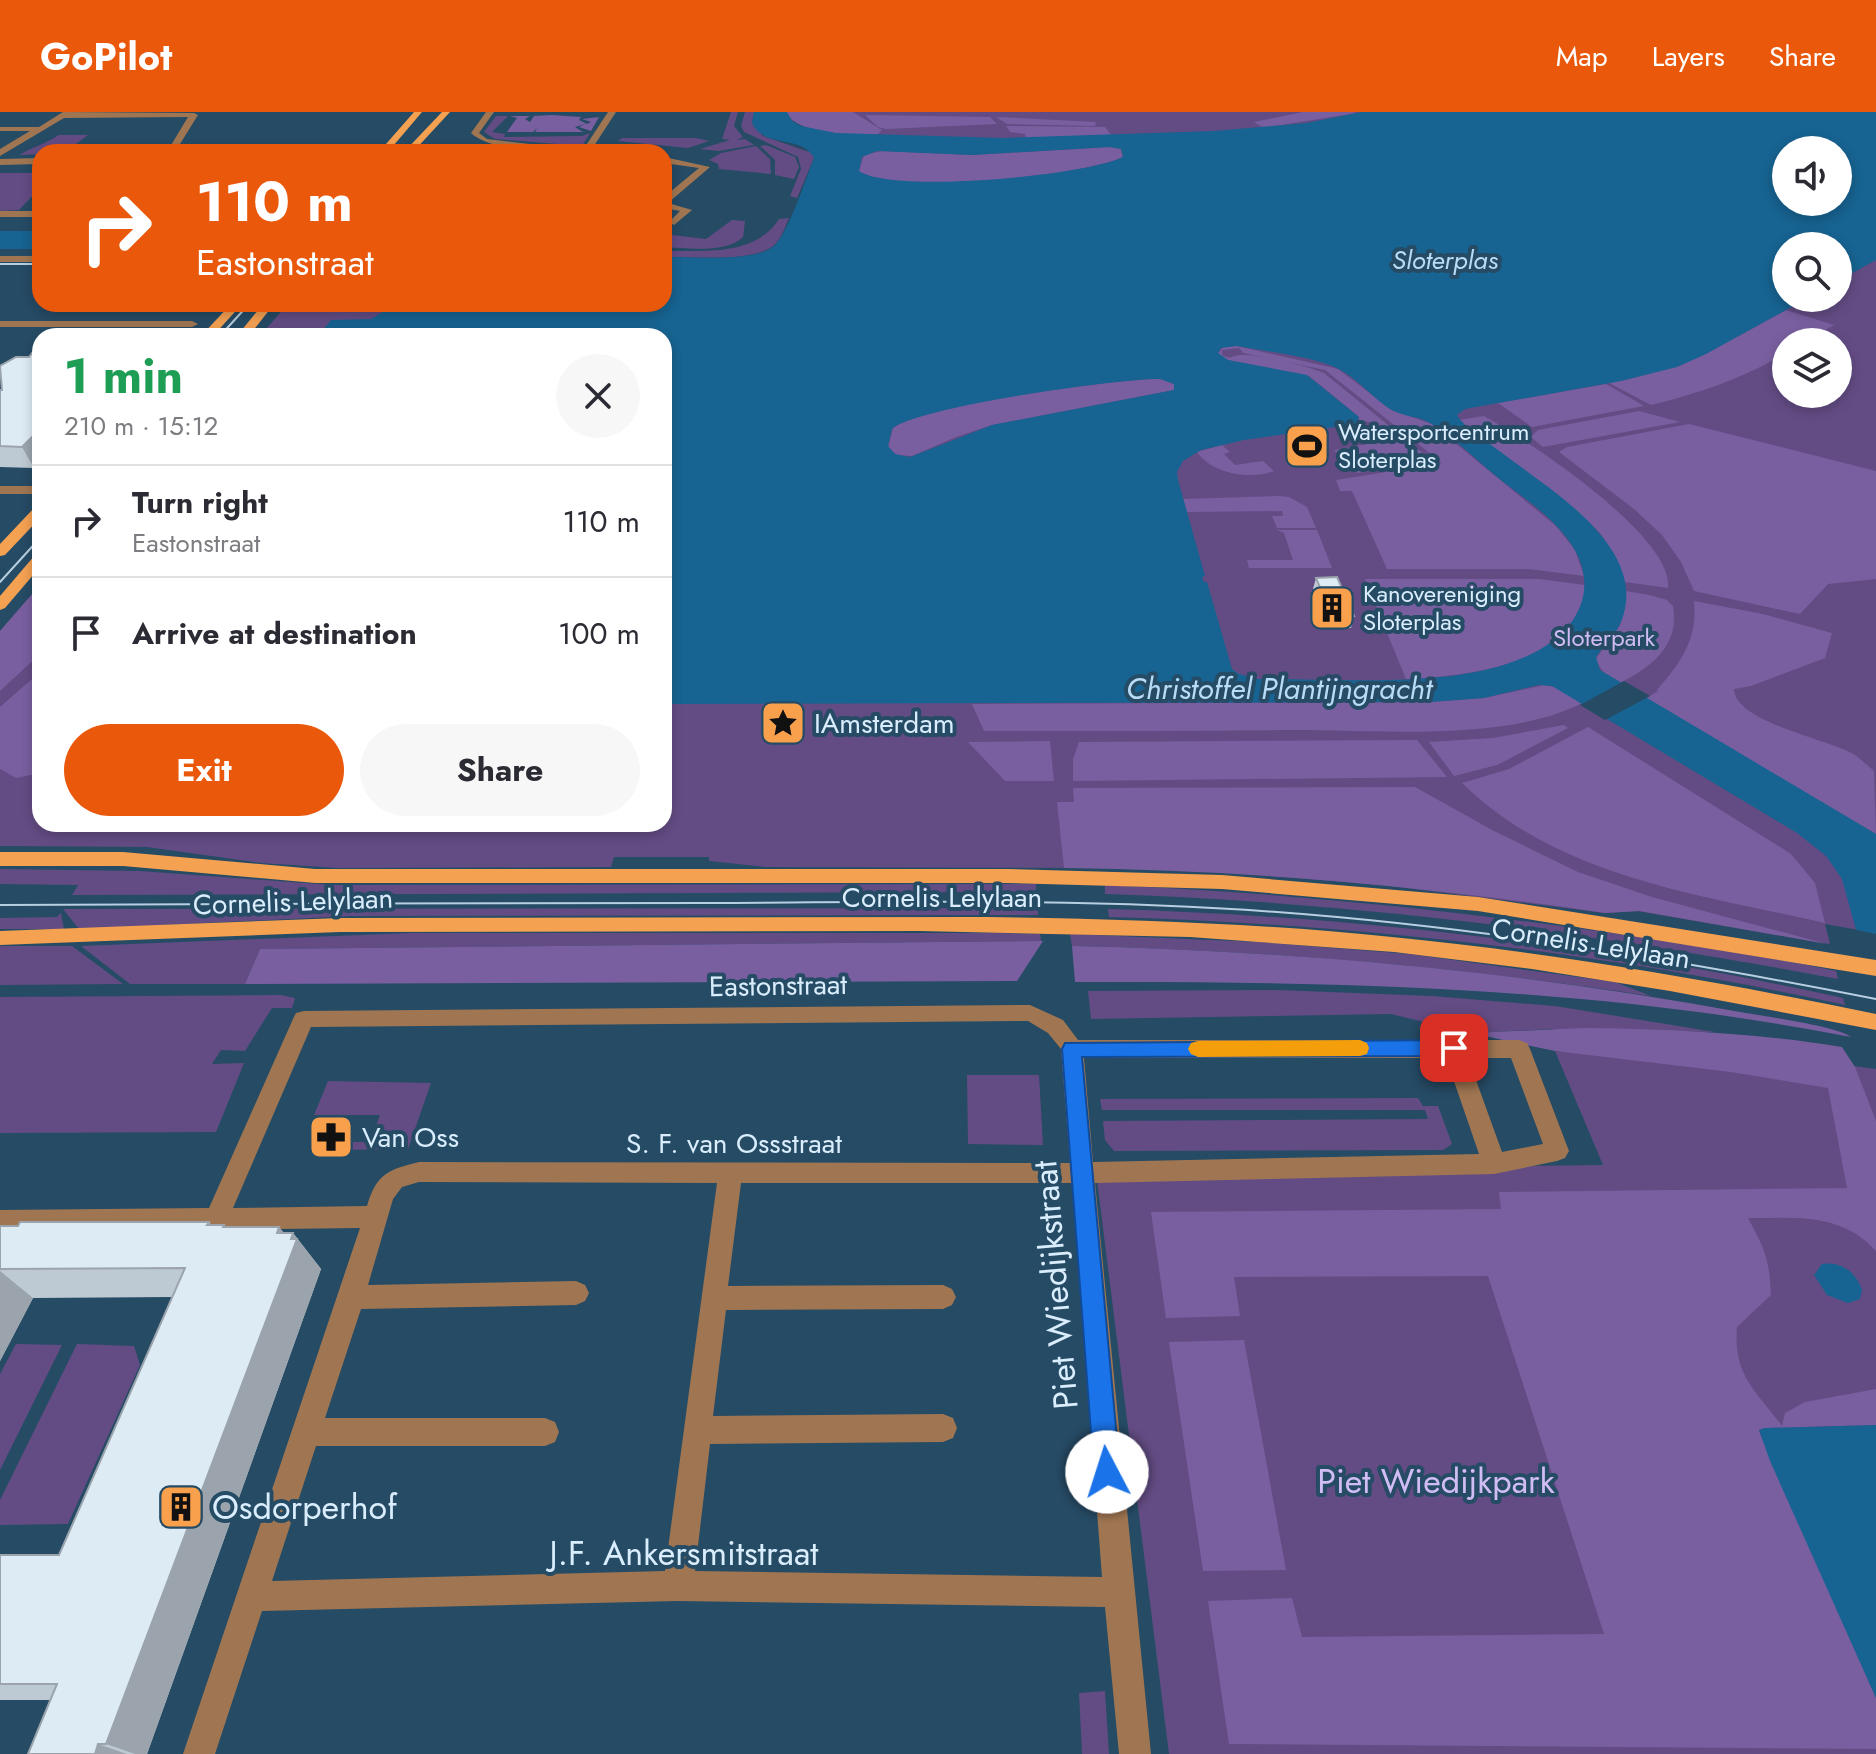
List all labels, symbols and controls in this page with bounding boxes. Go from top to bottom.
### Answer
text: GoPilot [40,29,172,84]
text: Map [1556,36,1608,77]
text: Layers [1652,36,1725,77]
text: Share [1769,36,1836,77]
map controls [1772,136,1852,408]
button: sound [1772,136,1852,216]
text: 110 m [196,161,353,242]
icon: right [64,176,168,280]
button: search [1772,232,1852,312]
text: Eastonstraat [196,236,374,288]
water label: Sloterplas [1392,241,1499,279]
button: layers [1772,328,1852,408]
text: 1 min [64,342,183,411]
button: close [556,354,640,438]
text: 210 m · 15:12 [64,407,218,445]
place label: Watersportcentrum Sloterplas [1338,414,1529,477]
sports icon: Watersportcentrum Sloterplas [1283,422,1331,470]
text: Turn right [132,481,268,524]
icon: right [64,499,108,543]
text: 110 m [563,500,640,543]
text: Eastonstraat [132,524,260,562]
place label: Kanovereniging Sloterplas [1363,576,1521,639]
building icon: Kanovereniging Sloterplas [1308,584,1356,632]
icon: arrive [64,611,108,655]
text: Arrive at destination [132,612,417,655]
text: 100 m [558,612,640,655]
park label: Sloterpark [1553,620,1656,655]
water label: Christoffel Plantijngracht [1126,667,1434,710]
place icon: IAmsterdam [759,699,807,747]
place label: IAmsterdam [814,703,954,744]
button: Exit [64,724,344,816]
button: Share [360,724,640,816]
street label: Cornelis Lelylaan [842,877,1042,918]
street label: Cornelis Lelylaan [192,878,394,925]
street label: Cornelis Lelylaan [1489,908,1693,979]
street label: Eastonstraat [709,964,848,1007]
pin [1420,1014,1488,1082]
icon: arrive [1432,1026,1476,1070]
pharmacy icon: Van Oss [307,1113,355,1161]
place label: Van Oss [362,1117,459,1158]
street label: S. F. van Ossstraat [626,1123,842,1164]
street label: Piet Wiedijkstraat [1020,1159,1091,1411]
position arrow [1065,1430,1149,1514]
park label: Piet Wiedijkpark [1317,1457,1555,1506]
building icon: Osdorperhof [157,1483,205,1531]
place label: Osdorperhof [212,1483,398,1532]
street label: J.F. Ankersmitstraat [546,1529,818,1578]

